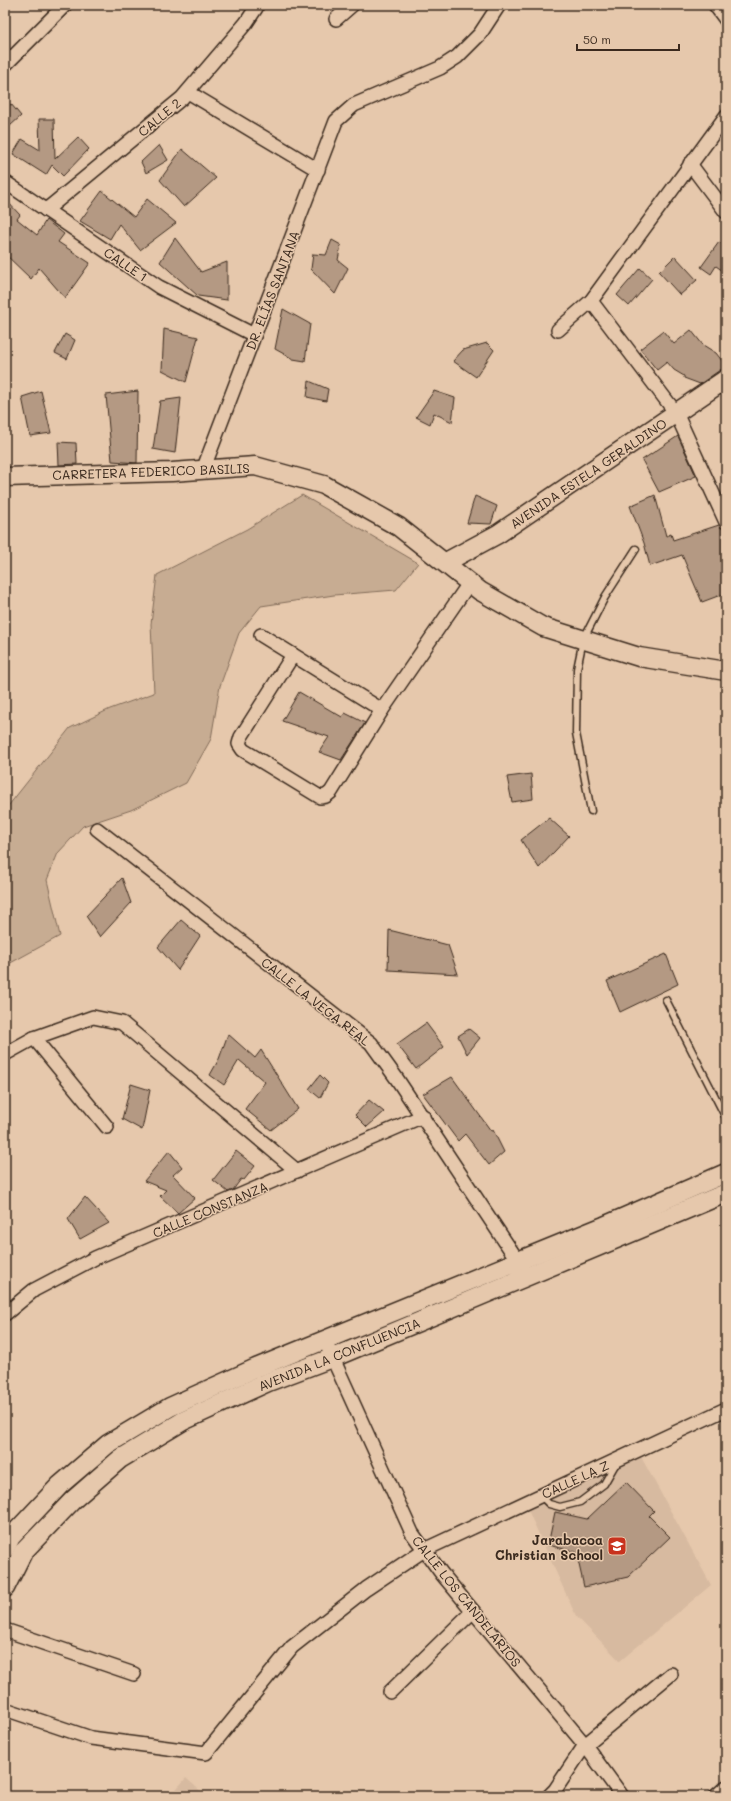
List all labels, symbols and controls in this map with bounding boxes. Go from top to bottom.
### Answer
scale bar [577,26,679,52]
text: 50 m [583,31,611,47]
street label: CALLE 2 [134,94,184,140]
street label: DR. ELÍAS SANTANA [241,228,303,352]
street label: CALLE 1 [101,243,151,285]
street label: AVENIDA ESTELA GERALDINO [506,414,670,532]
street label: CARRETERA FEDERICO BASILIS [52,459,250,483]
street label: CALLE LA VEGA REAL [258,953,374,1049]
street label: CALLE CONSTANZA [150,1177,270,1241]
street label: AVENIDA LA CONFLUENCIA [256,1314,422,1394]
street label: CALLE LA Z [539,1456,612,1502]
place label: Jarabacoa Christian School [495,1531,603,1563]
street label: CALLE LOS CANDELARIOS [409,1532,525,1670]
school or university icon: Jarabacoa Christian School [606,1535,628,1557]

